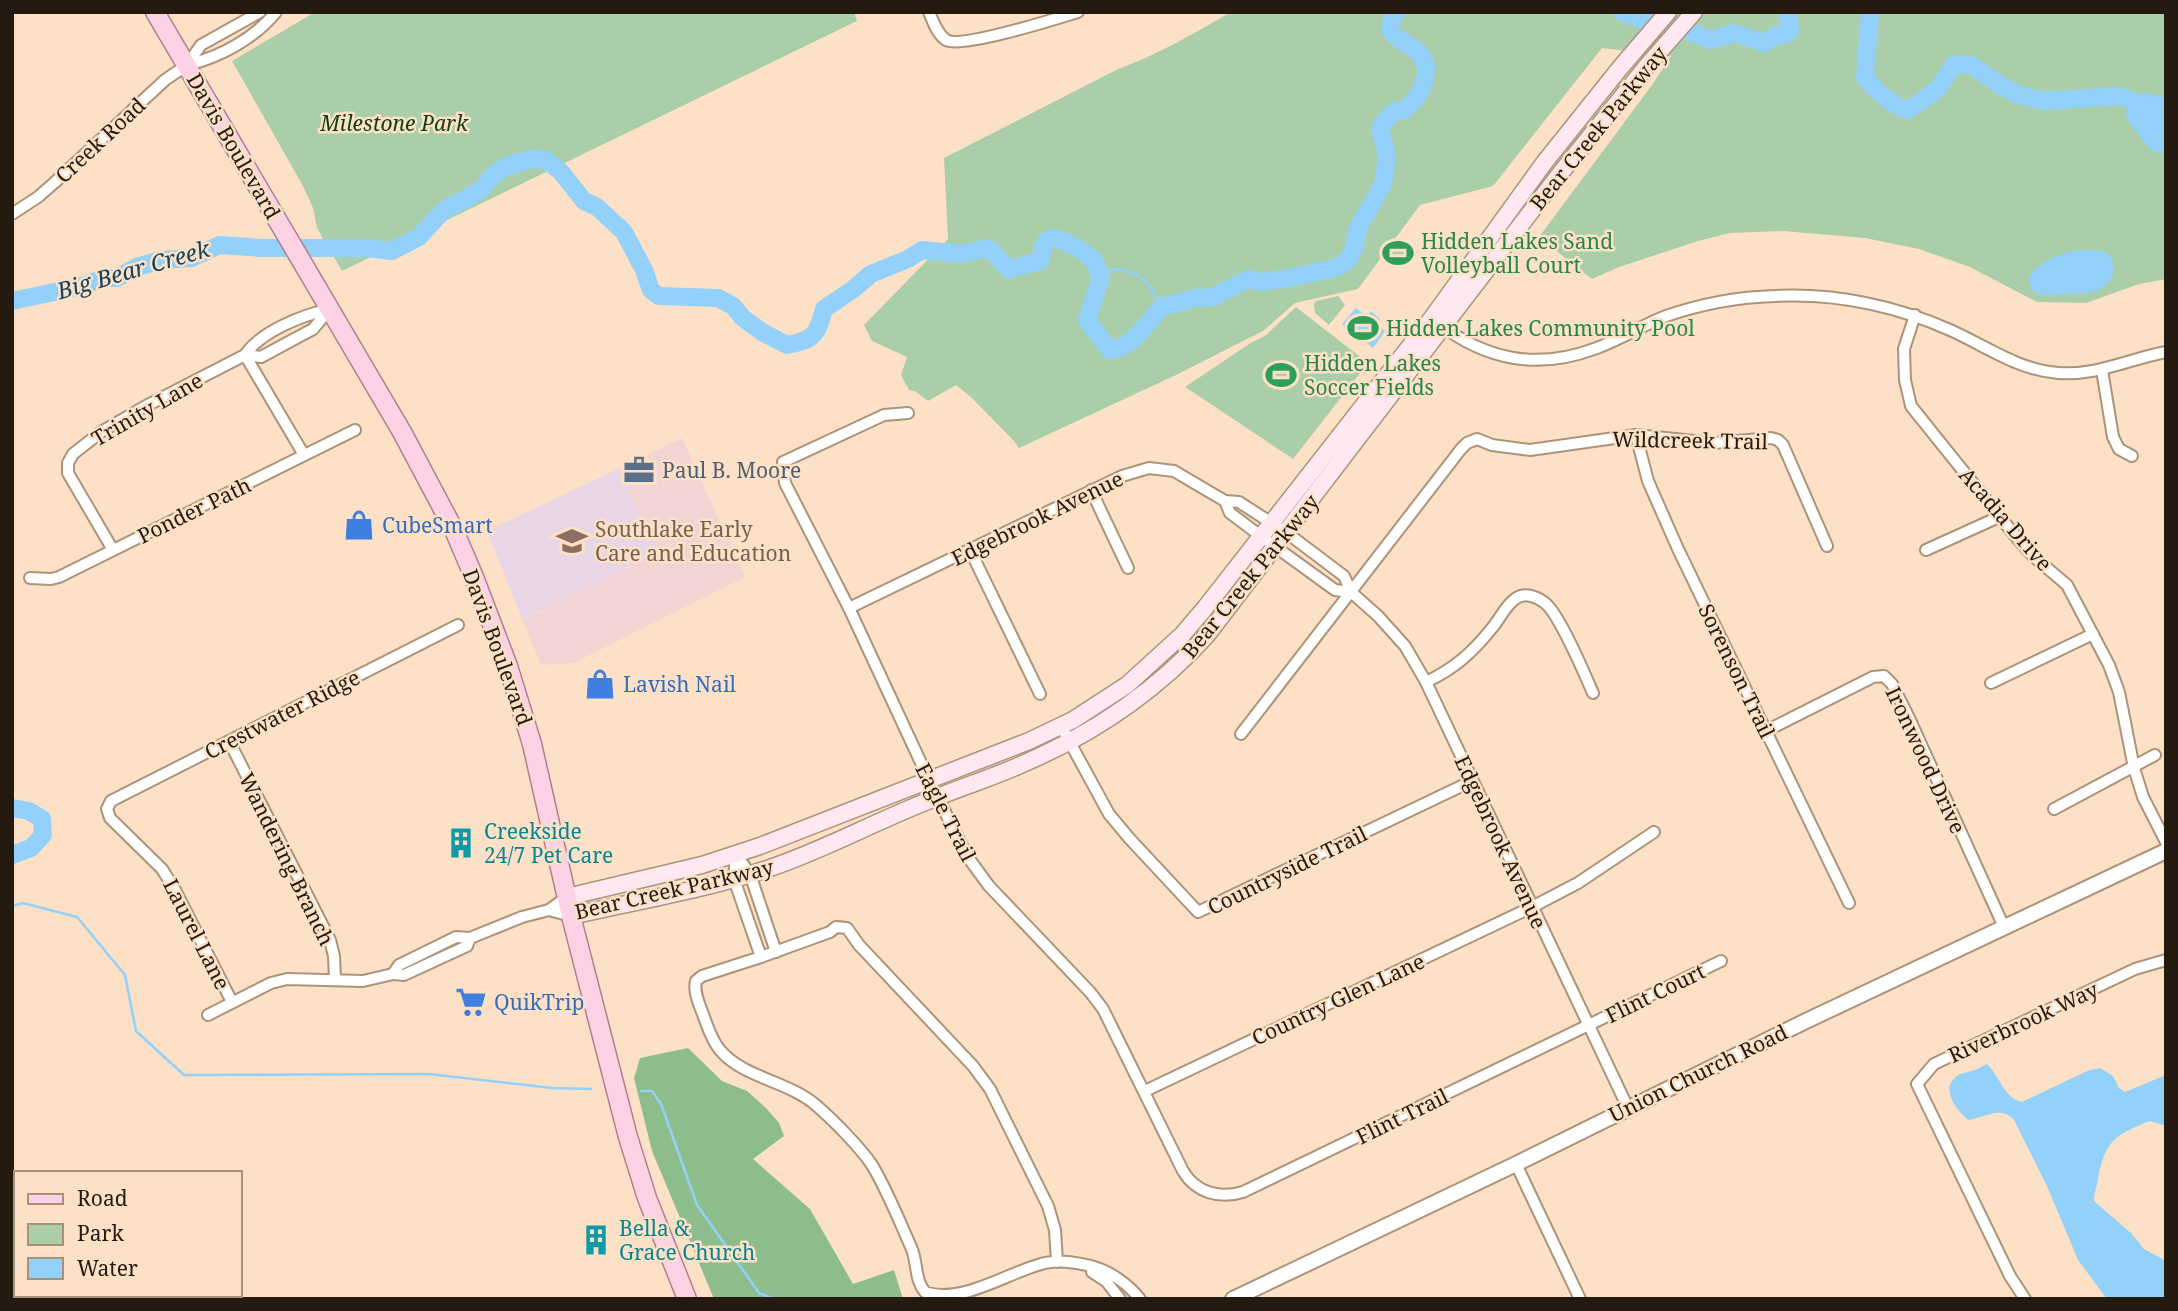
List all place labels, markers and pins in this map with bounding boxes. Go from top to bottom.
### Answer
place label: Hidden Lakes Sand Volleyball Court [1421,227,1613,279]
sports icon: Hidden Lakes Sand Volleyball Court [1381,236,1415,270]
sports icon: Hidden Lakes Community Pool [1346,311,1380,345]
place label: Hidden Lakes Community Pool [1386,314,1695,342]
place label: Hidden Lakes Soccer Fields [1304,349,1441,401]
sports icon: Hidden Lakes Soccer Fields [1264,358,1298,392]
office icon: Paul B. Moore [622,453,656,487]
place label: Paul B. Moore [662,456,801,484]
shop icon: CubeSmart [342,508,376,542]
place label: CubeSmart [382,511,493,539]
place label: Southlake Early Care and Education [595,515,791,567]
school or university icon: Southlake Early Care and Education [555,524,589,558]
shop icon: Lavish Nail [583,667,617,701]
place label: Lavish Nail [623,670,737,698]
place label: Creekside 24/7 Pet Care [484,817,613,869]
building icon: Creekside 24/7 Pet Care [444,826,478,860]
supermarket icon: QuikTrip [454,985,488,1019]
place label: QuikTrip [494,988,584,1016]
place label: Bella & Grace Church [619,1214,755,1266]
building icon: Bella & Grace Church [579,1223,613,1257]

